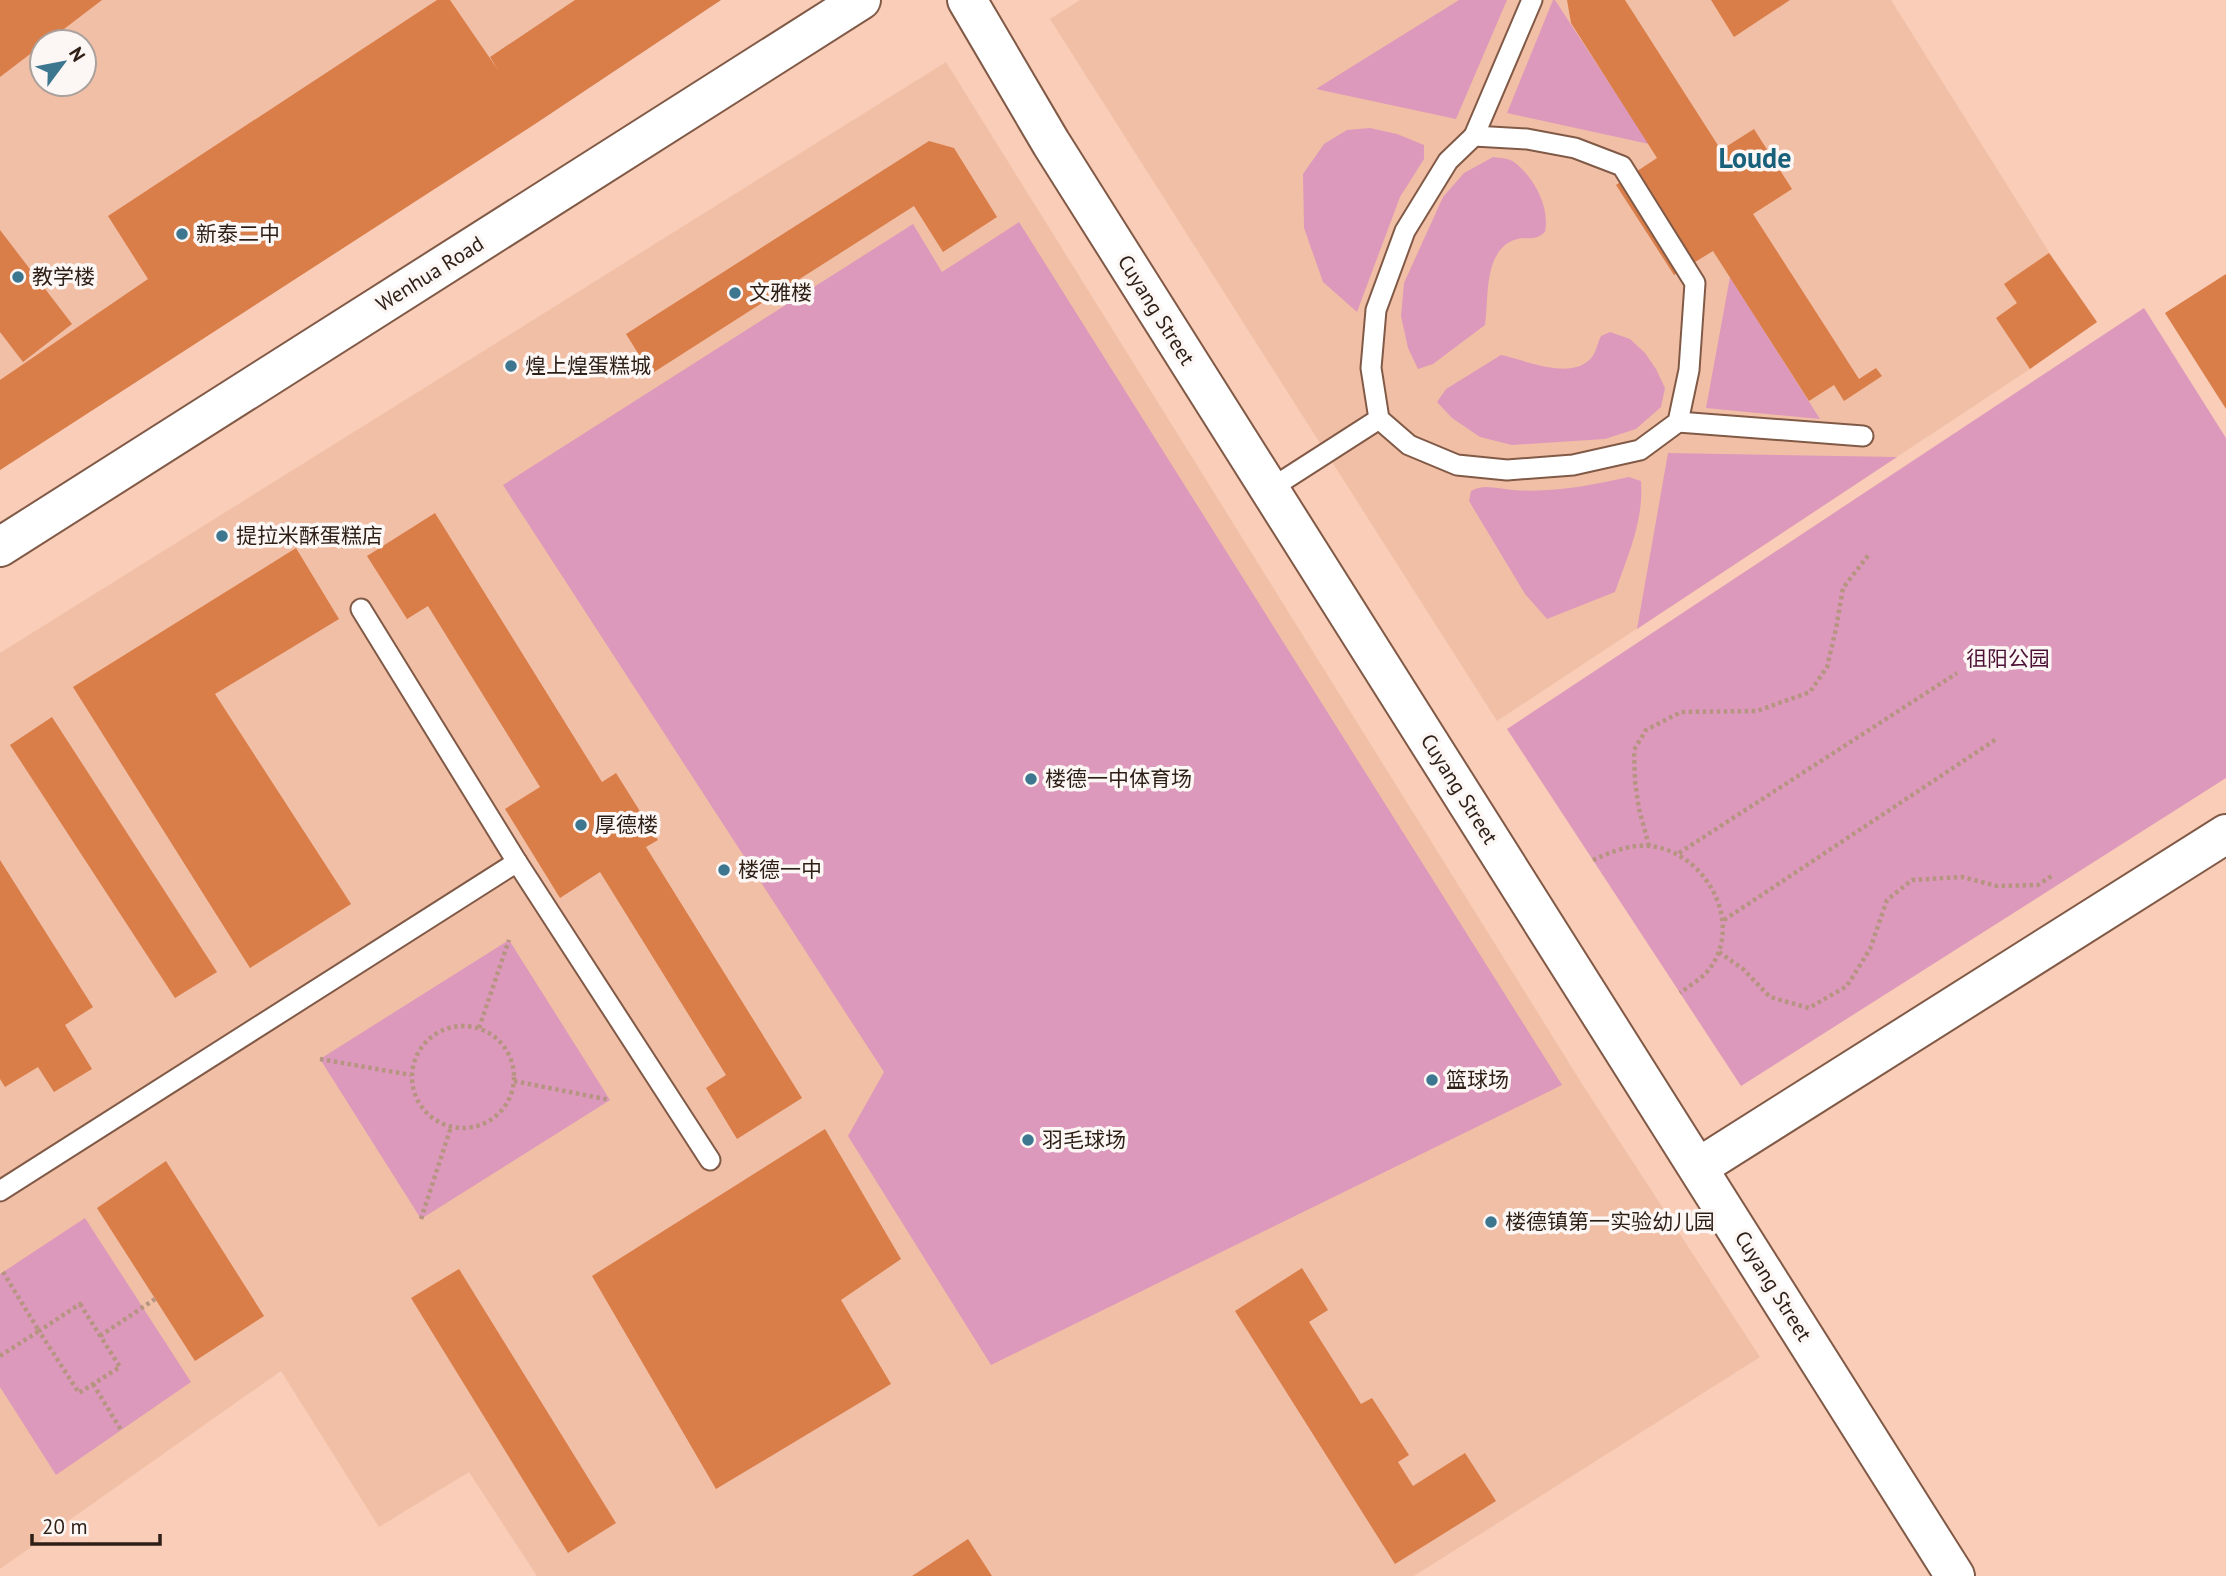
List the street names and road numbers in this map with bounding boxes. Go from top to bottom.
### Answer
street label: Wenhua Road [371,230,489,317]
street label: Cuyang Street [1112,250,1201,370]
street label: Cuyang Street [1415,729,1504,849]
street label: Cuyang Street [1729,1226,1818,1346]

